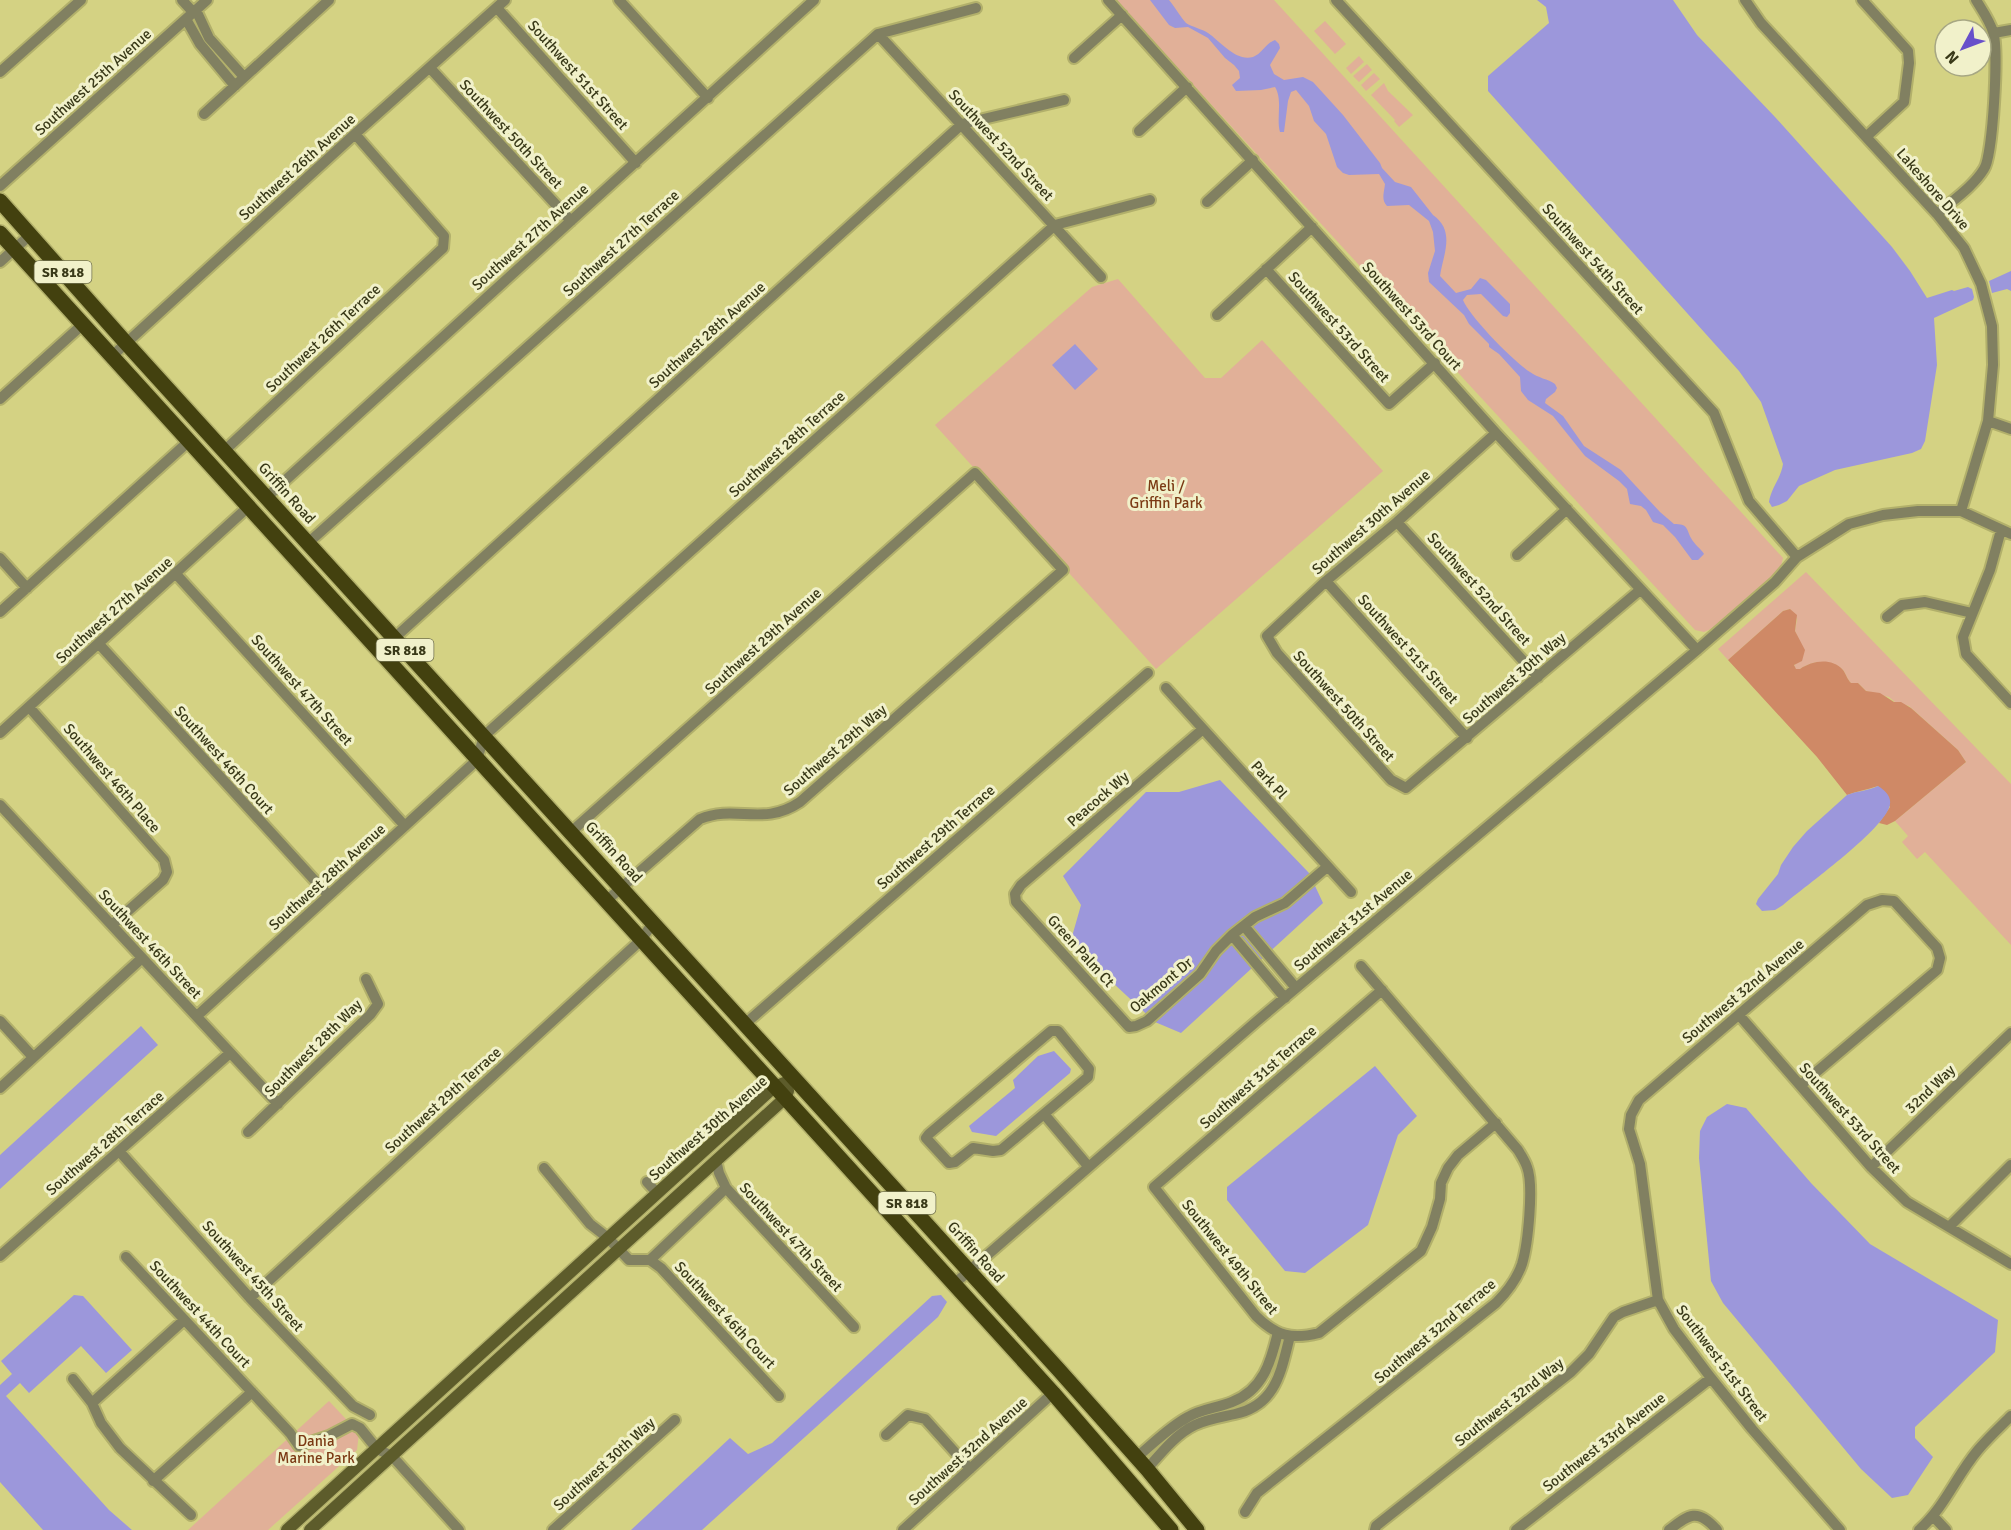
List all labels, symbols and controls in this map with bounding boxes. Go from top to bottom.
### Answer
street label: Southwest 51st Street [524,17,632,133]
north arrow [1933,18,1993,78]
street label: Southwest 25th Avenue [31,25,155,139]
text: N [1941,46,1964,68]
street label: Southwest 50th Street [456,76,566,192]
street label: Southwest 52nd Street [945,86,1057,204]
street label: Southwest 26th Avenue [235,110,359,224]
street label: Lakeshore Drive [1893,145,1973,233]
street label: Southwest 27th Avenue [468,180,592,294]
street label: Southwest 27th Terrace [559,186,683,300]
street label: Southwest 54th Street [1539,200,1647,318]
street label: Southwest 53rd Court [1359,258,1465,374]
road number: SR 818 [34,261,92,283]
street label: Southwest 53rd Street [1285,268,1393,386]
street label: Southwest 28th Avenue [645,278,769,392]
street label: Southwest 26th Terrace [262,280,384,396]
street label: Southwest 28th Terrace [725,387,849,501]
street label: Griffin Road [255,459,319,527]
street label: Southwest 30th Avenue [1308,466,1434,578]
park label: Meli / Griffin Park [1129,477,1203,512]
street label: Southwest 52nd Street [1424,529,1534,649]
street label: Southwest 27th Avenue [52,553,176,667]
street label: Southwest 29th Avenue [701,584,825,698]
street label: Southwest 51st Street [1354,591,1462,707]
street label: Southwest 30th Way [1459,628,1569,728]
street label: Southwest 47th Street [248,631,356,749]
road number: SR 818 [376,639,434,661]
street label: Southwest 50th Street [1290,647,1398,765]
street label: Southwest 29th Way [780,700,890,800]
street label: Southwest 46th Court [171,702,277,818]
street label: Southwest 46th Place [60,720,164,836]
street label: Park Pl [1247,757,1291,803]
street label: Peacock Wy [1064,767,1132,831]
street label: Southwest 29th Terrace [873,781,999,893]
street label: Griffin Road [582,818,646,886]
street label: Southwest 28th Avenue [265,820,389,934]
street label: Southwest 31st Avenue [1290,865,1416,975]
street label: Southwest 46th Street [95,886,205,1002]
street label: Green Palm Ct [1044,911,1118,991]
street label: Southwest 32nd Avenue [1678,935,1808,1047]
street label: Oakmont Dr [1126,953,1196,1016]
street label: Southwest 28th Way [261,996,365,1100]
street label: Southwest 31st Terrace [1196,1021,1320,1133]
street label: Southwest 29th Terrace [381,1043,505,1157]
street label: Southwest 53rd Street [1796,1059,1904,1177]
street label: 32nd Way [1901,1061,1959,1117]
street label: Southwest 30th Avenue [645,1072,771,1184]
street label: Southwest 28th Terrace [42,1087,168,1199]
street label: Southwest 47th Street [736,1179,846,1295]
road number: SR 818 [878,1192,936,1214]
street label: Southwest 49th Street [1178,1196,1282,1318]
street label: Southwest 45th Street [199,1217,307,1335]
street label: Griffin Road [944,1218,1008,1286]
street label: Southwest 44th Court [146,1257,254,1371]
street label: Southwest 46th Court [671,1258,779,1372]
street label: Southwest 32nd Terrace [1371,1275,1499,1387]
street label: Southwest 51st Street [1672,1301,1772,1425]
street label: Southwest 32nd Way [1451,1354,1567,1450]
street label: Southwest 33rd Avenue [1539,1389,1669,1495]
street label: Southwest 32nd Avenue [905,1393,1031,1509]
street label: Southwest 30th Way [550,1414,658,1514]
park label: Dania Marine Park [277,1432,355,1467]

